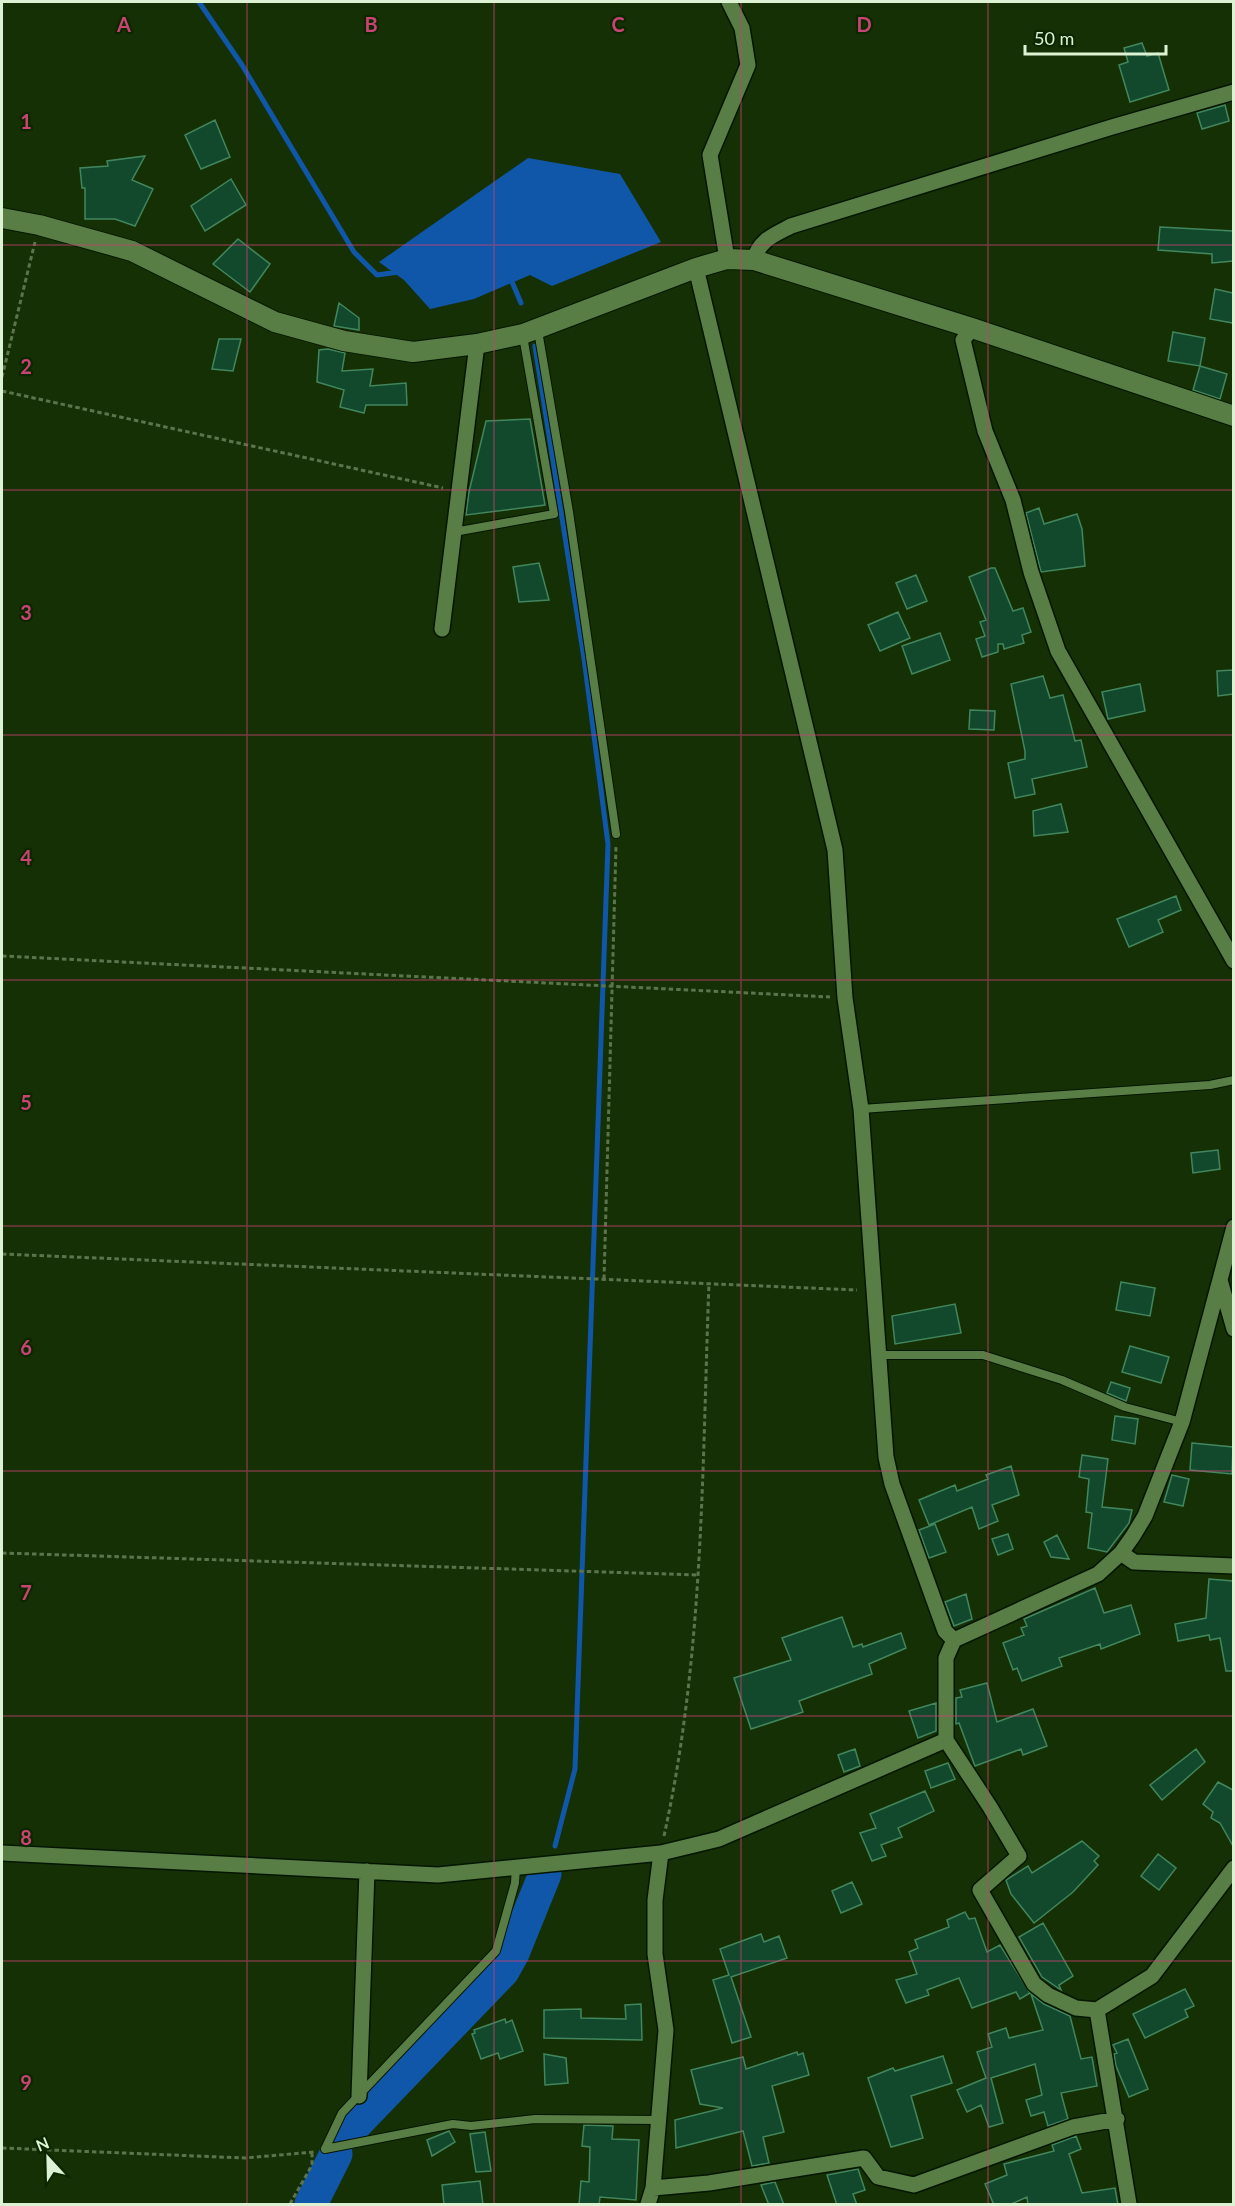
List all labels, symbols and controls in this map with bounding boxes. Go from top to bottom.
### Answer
text: A [116,12,131,36]
text: B [364,12,378,36]
text: C [611,12,625,36]
text: D [856,12,872,36]
scale bar [1025,18,1166,56]
text: 50 m [1034,27,1074,49]
text: 1 [20,109,32,133]
text: 2 [20,354,32,378]
text: 3 [20,600,32,624]
text: 4 [20,845,32,869]
text: 5 [20,1090,32,1114]
text: 6 [20,1335,32,1359]
text: 7 [20,1580,32,1604]
text: 8 [20,1825,32,1849]
text: 9 [20,2070,32,2094]
north arrow [18,2128,78,2188]
text: N [33,2133,51,2155]

